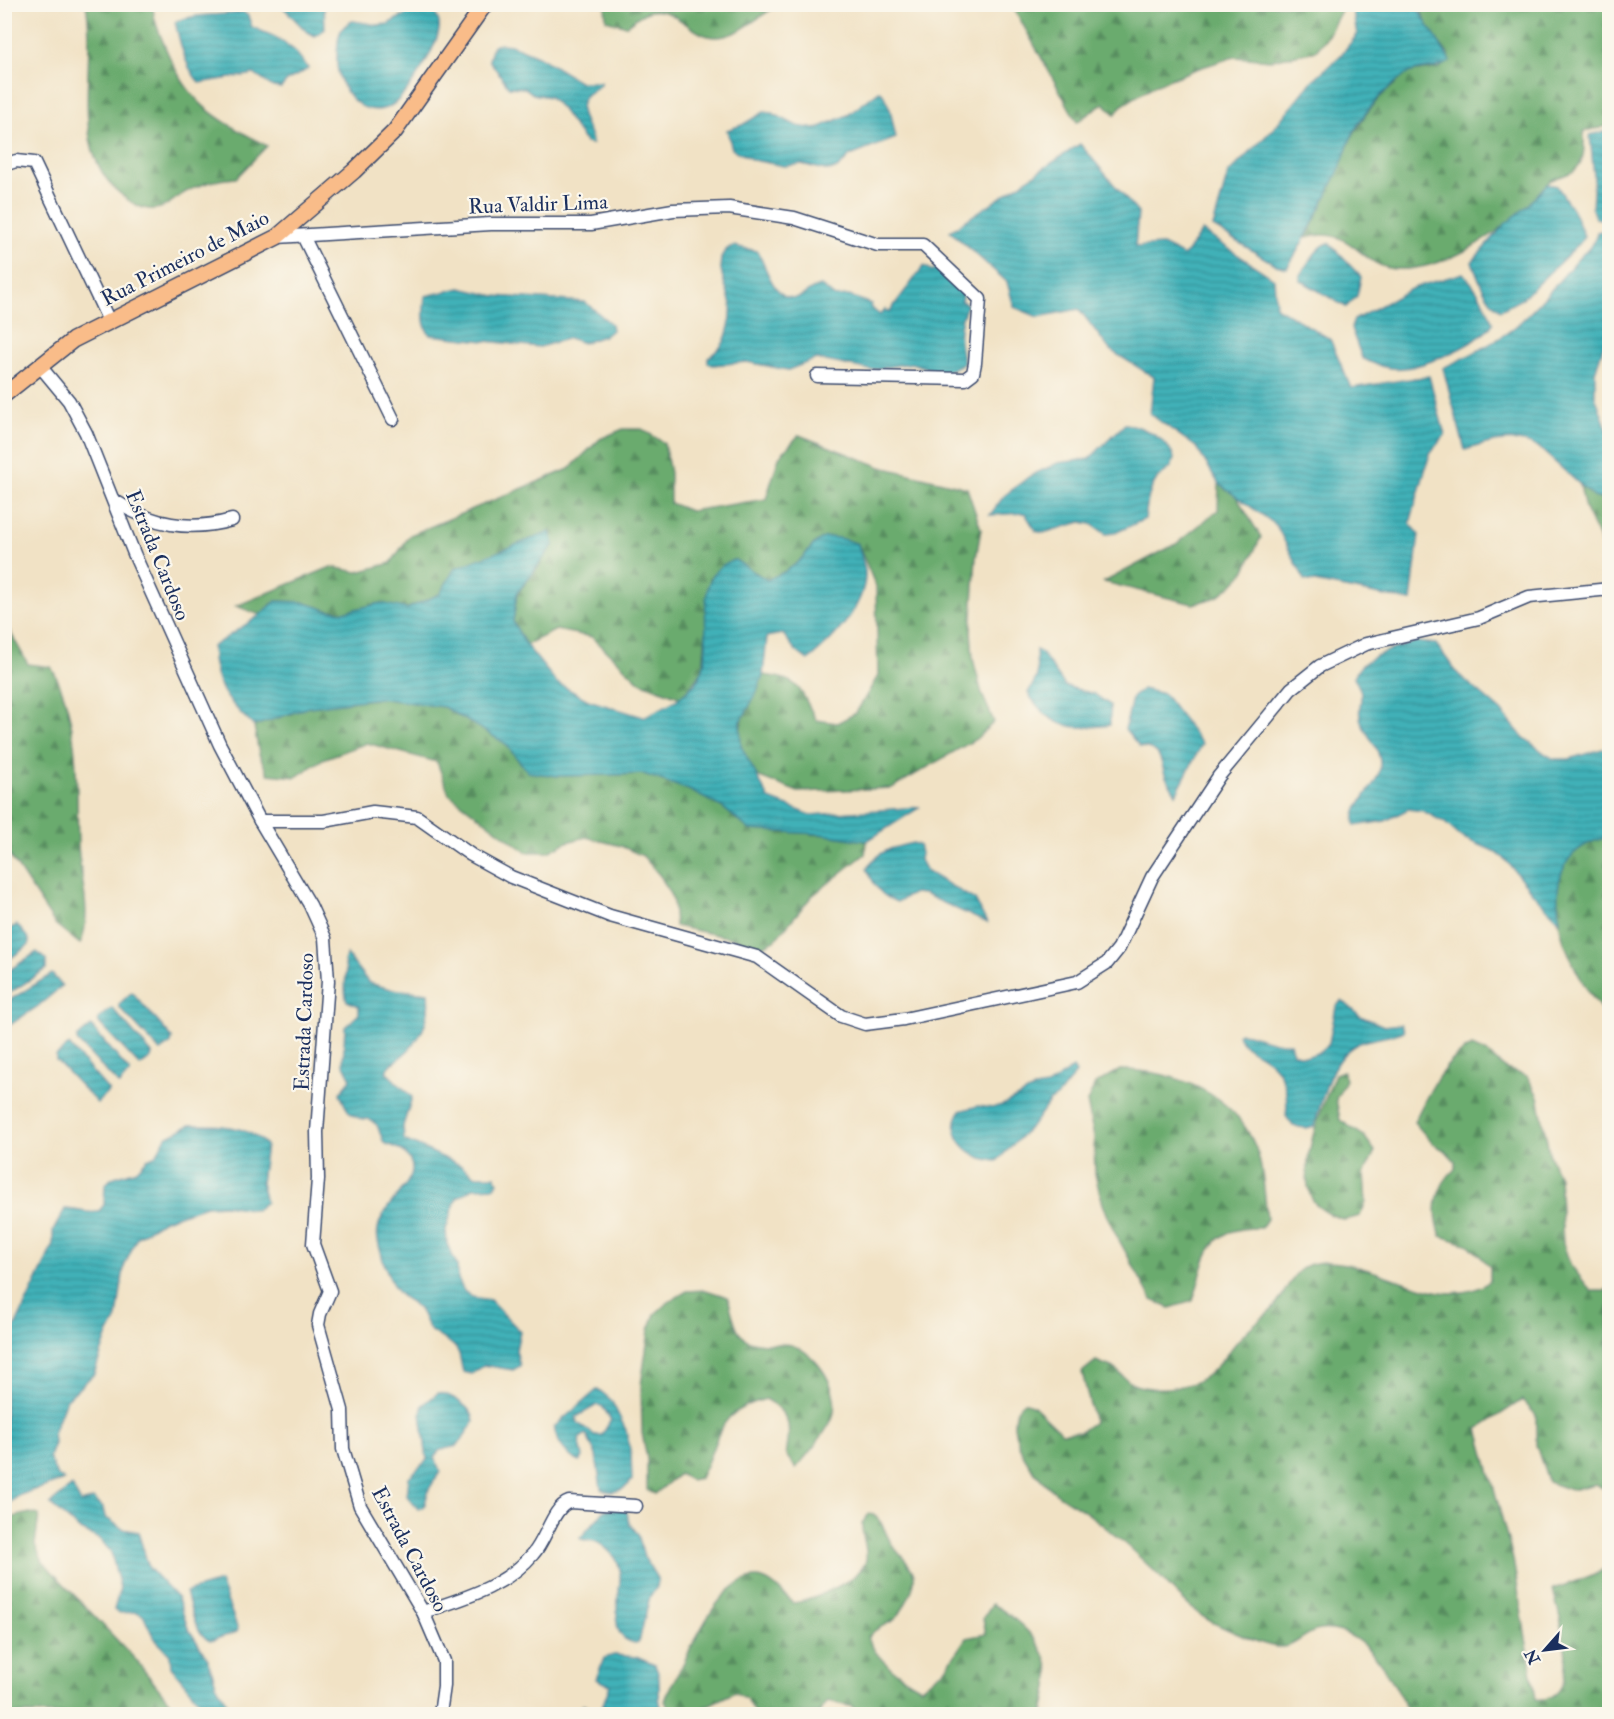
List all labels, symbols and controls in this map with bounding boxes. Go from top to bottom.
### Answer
street label: Rua Valdir Lima [468,189,609,220]
street label: Rua Primeiro de Maio [97,204,274,312]
street label: Estrada Cardoso [119,486,196,624]
street label: Estrada Cardoso [289,952,320,1092]
street label: Estrada Cardoso [365,1482,454,1617]
north arrow [1515,1620,1575,1680]
text: N [1520,1645,1545,1668]

